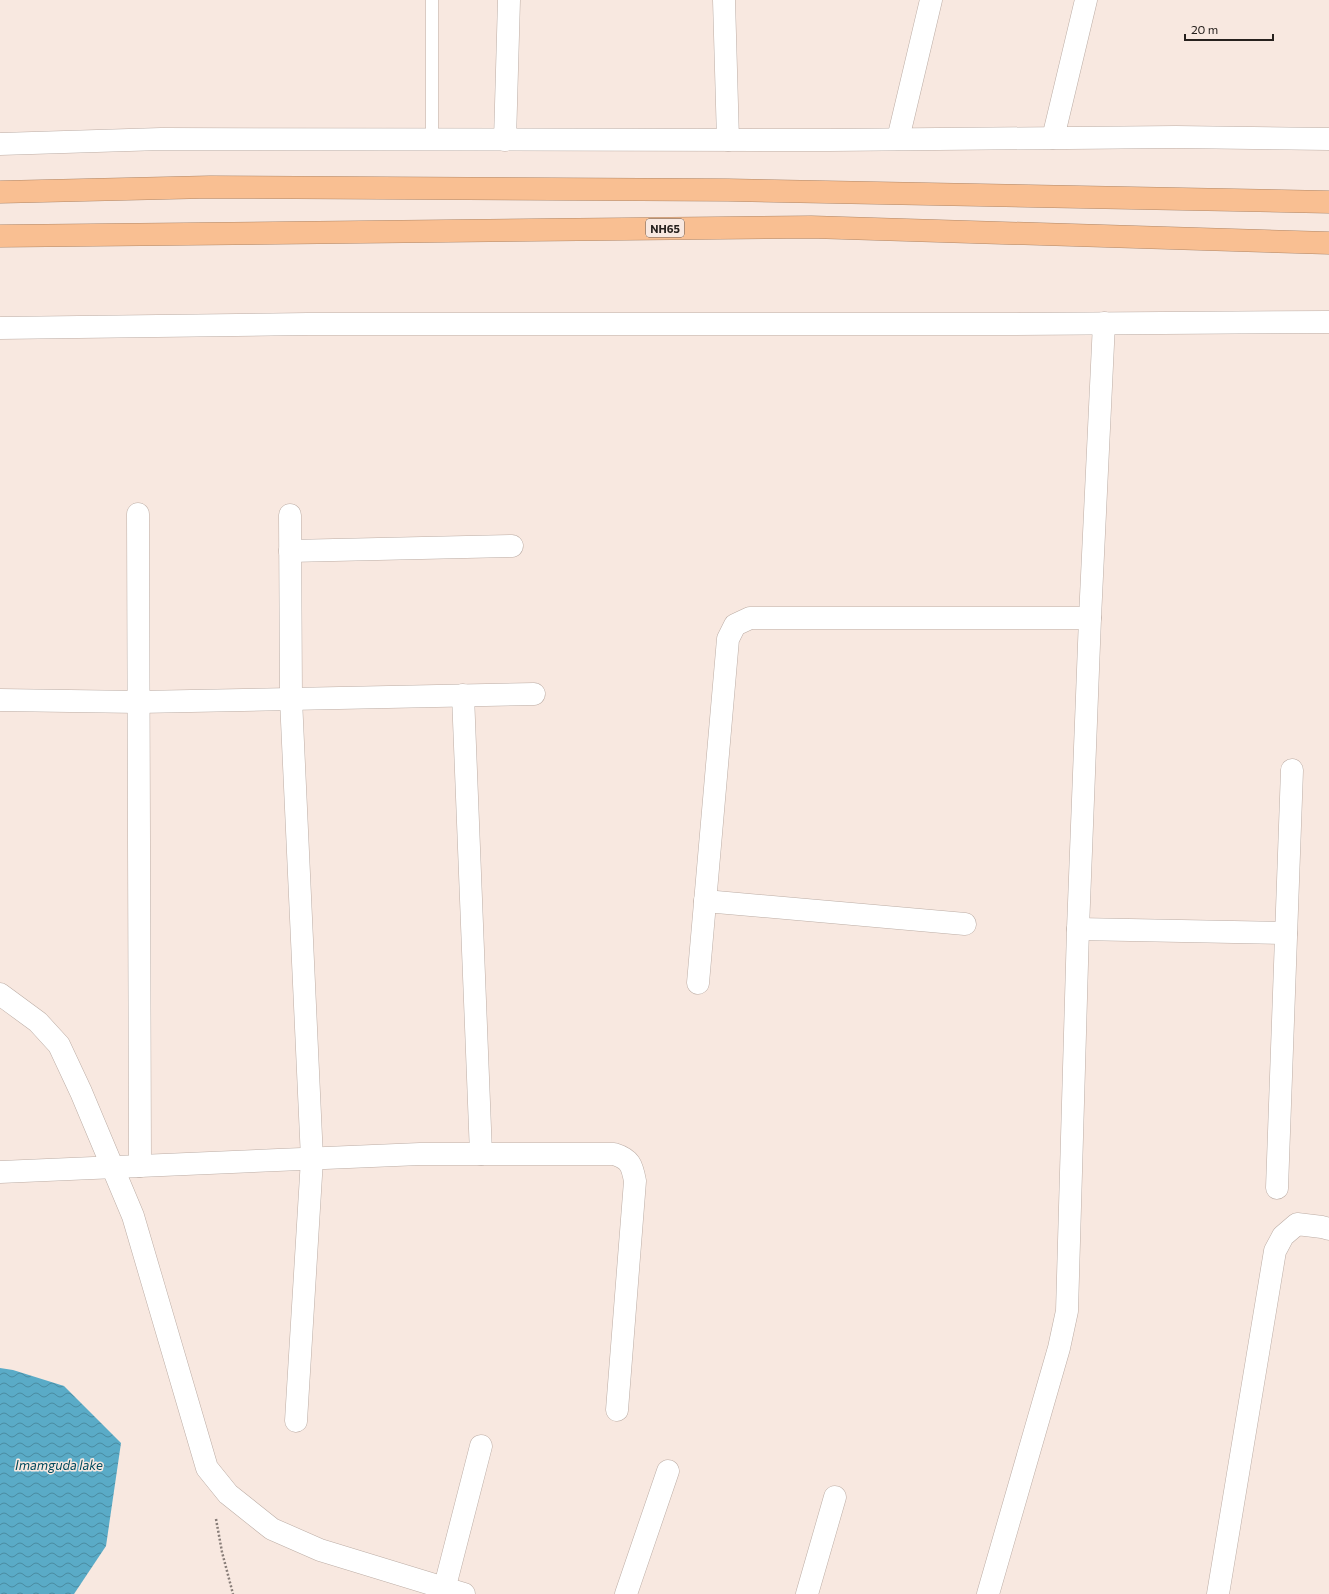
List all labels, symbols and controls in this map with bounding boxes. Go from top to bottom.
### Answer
scale bar [1185,16,1273,42]
text: 20 m [1191,22,1218,36]
road number: NH65 [646,219,684,237]
water label: Imamguda lake [15,1457,103,1473]

